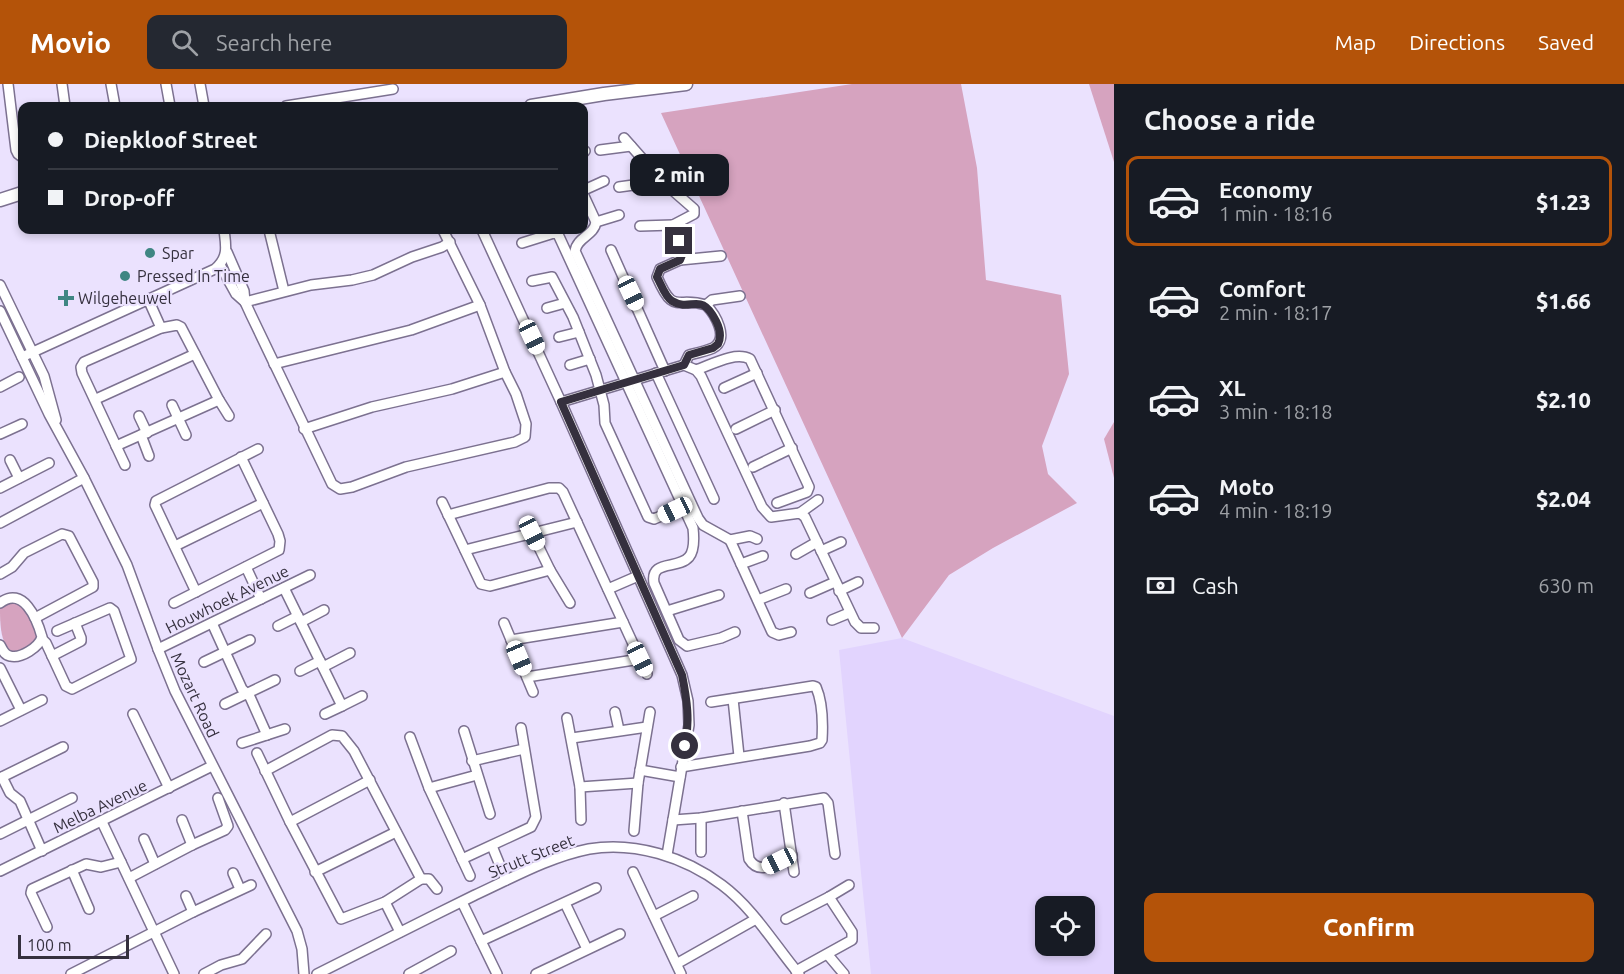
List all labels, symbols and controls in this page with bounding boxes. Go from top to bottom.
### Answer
search box [147,15,567,69]
icon: search [168,26,201,59]
text: Movio [30,27,111,58]
text: Search here [216,30,332,55]
text: Map [1335,30,1376,54]
text: Directions [1409,30,1505,54]
text: Saved [1538,30,1594,54]
text: Choose a ride [1144,105,1316,135]
text: Diepkloof Street [84,127,257,152]
callout: 2 min [630,154,728,196]
text: 2 min [654,163,705,186]
icon: car [1147,174,1201,228]
text: Economy [1219,177,1312,202]
text: Drop-off [84,185,174,210]
text: $1.23 [1536,189,1591,214]
text: 1 min · 18:16 [1219,202,1333,225]
route end [665,227,692,254]
place label: Spar [162,244,194,262]
marker: Spar [143,246,157,260]
place label: Pressed In Time [137,267,250,285]
marker: Pressed In Time [118,269,132,283]
car [615,273,647,313]
icon: car [1147,273,1201,327]
text: Comfort [1219,276,1306,301]
text: $1.66 [1536,288,1591,313]
place label: Wilgeheuwel [78,289,172,307]
marker: Wilgeheuwel [59,291,73,305]
text: 2 min · 18:17 [1219,301,1333,324]
car [516,317,548,357]
icon: car [1147,372,1201,426]
text: XL [1219,375,1246,400]
text: $2.10 [1536,387,1591,412]
text: 3 min · 18:18 [1219,400,1333,423]
icon: car [1147,471,1201,525]
text: Moto [1219,474,1274,499]
text: $2.04 [1536,486,1591,511]
car [655,494,695,526]
text: 4 min · 18:19 [1219,499,1333,522]
car [516,513,548,553]
street label: Houwhoek Avenue [162,561,292,637]
icon: cash [1144,569,1177,602]
text: Cash [1192,573,1239,598]
text: 630 m [1538,574,1594,597]
car [504,638,534,678]
car [624,639,656,679]
street label: Mozart Road [167,650,223,740]
route start [671,732,698,759]
street label: Melba Avenue [50,776,150,836]
street label: Strutt Street [486,830,577,881]
car [759,845,799,877]
button: Confirm [1144,893,1594,962]
map controls [1035,896,1095,956]
button: locate [1035,896,1095,956]
scale bar [18,932,129,960]
text: 100 m [27,936,72,954]

